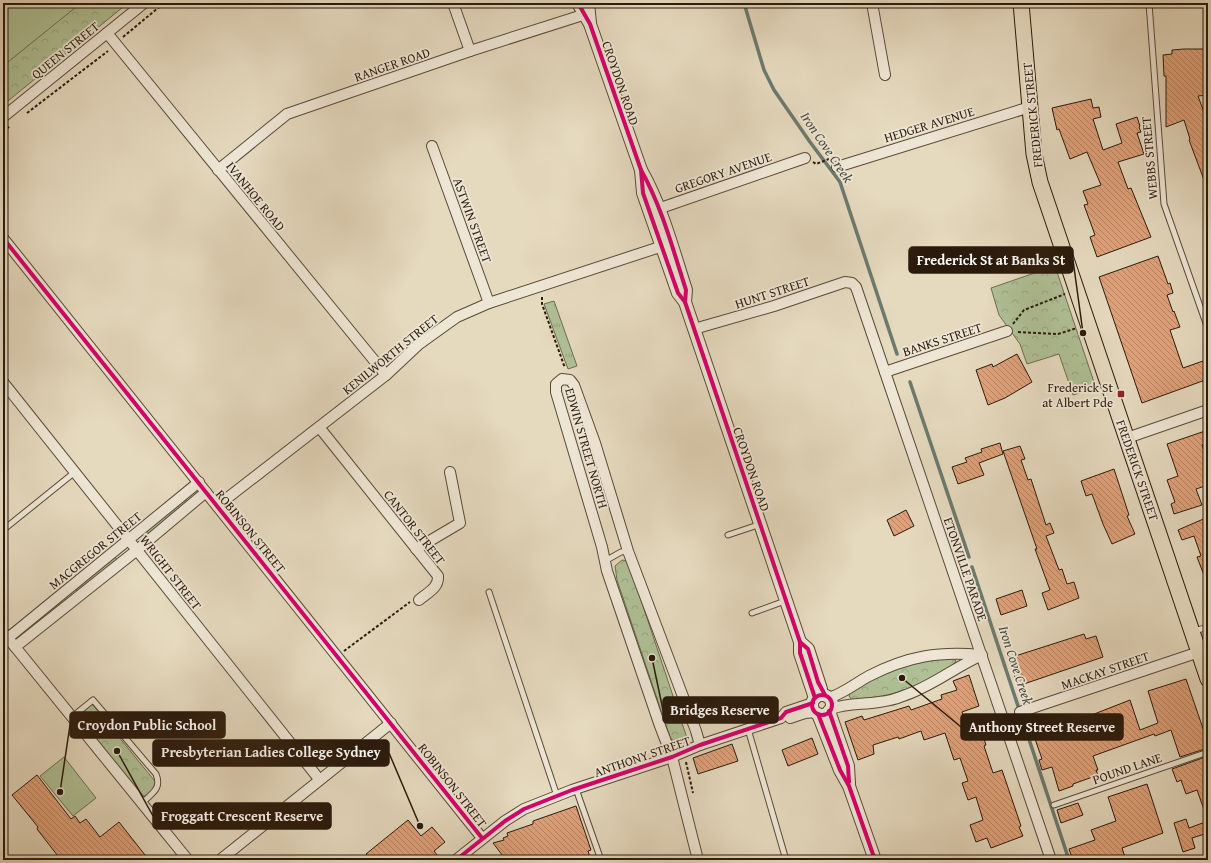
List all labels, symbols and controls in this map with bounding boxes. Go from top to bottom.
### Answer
street label: QUEEN STREET [27,17,104,84]
street label: CROYDON ROAD [597,39,644,128]
street label: RANGER ROAD [352,43,433,86]
street label: FREDERICK STREET [1017,61,1047,168]
street label: HEDGER AVENUE [882,102,977,147]
water label: Iron Cove Creek [796,107,859,187]
street label: WEBBS STREET [1136,115,1163,200]
street label: GREGORY AVENUE [672,147,774,198]
street label: IVANHOE ROAD [222,158,290,235]
street label: ASTWIN STREET [448,175,497,266]
callout: Frederick St at Banks St [909,247,1073,273]
text: Frederick St at Banks St [917,250,1066,270]
street label: HUNT STREET [732,271,813,313]
street label: KENILWORTH STREET [338,309,443,399]
street label: BANKS STREET [900,318,985,361]
place label: Frederick St at Albert Pde [1042,378,1113,412]
street label: EDWIN STREET NORTH [560,386,613,511]
marker: Frederick St at Albert Pde [1116,389,1126,399]
street label: FREDERICK STREET [1111,417,1164,524]
street label: CROYDON ROAD [728,425,775,514]
street label: ROBINSON STREET [211,486,291,578]
street label: CANTOR STREET [379,486,450,569]
street label: MACGREGOR STREET [45,507,146,594]
street label: ETONVILLE PARADE [939,515,992,624]
street label: WRIGHT STREET [135,531,206,614]
water label: Iron Cove Creek [994,623,1038,708]
street label: MACKAY STREET [1059,646,1152,694]
callout: Bridges Reserve [663,697,778,723]
text: Bridges Reserve [670,700,770,720]
callout: Croydon Public School [70,712,225,738]
callout: Anthony Street Reserve [961,714,1123,740]
text: Croydon Public School [78,715,217,735]
text: Anthony Street Reserve [969,717,1115,737]
street label: ANTHONY STREET [591,731,694,782]
street label: ROBINSON STREET [414,739,492,832]
callout: Presbyterian Ladies College Sydney [153,740,389,766]
text: Presbyterian Ladies College Sydney [161,742,382,762]
street label: POUND LANE [1090,748,1165,789]
callout: Froggatt Crescent Reserve [153,803,331,829]
text: Froggatt Crescent Reserve [161,806,323,826]

